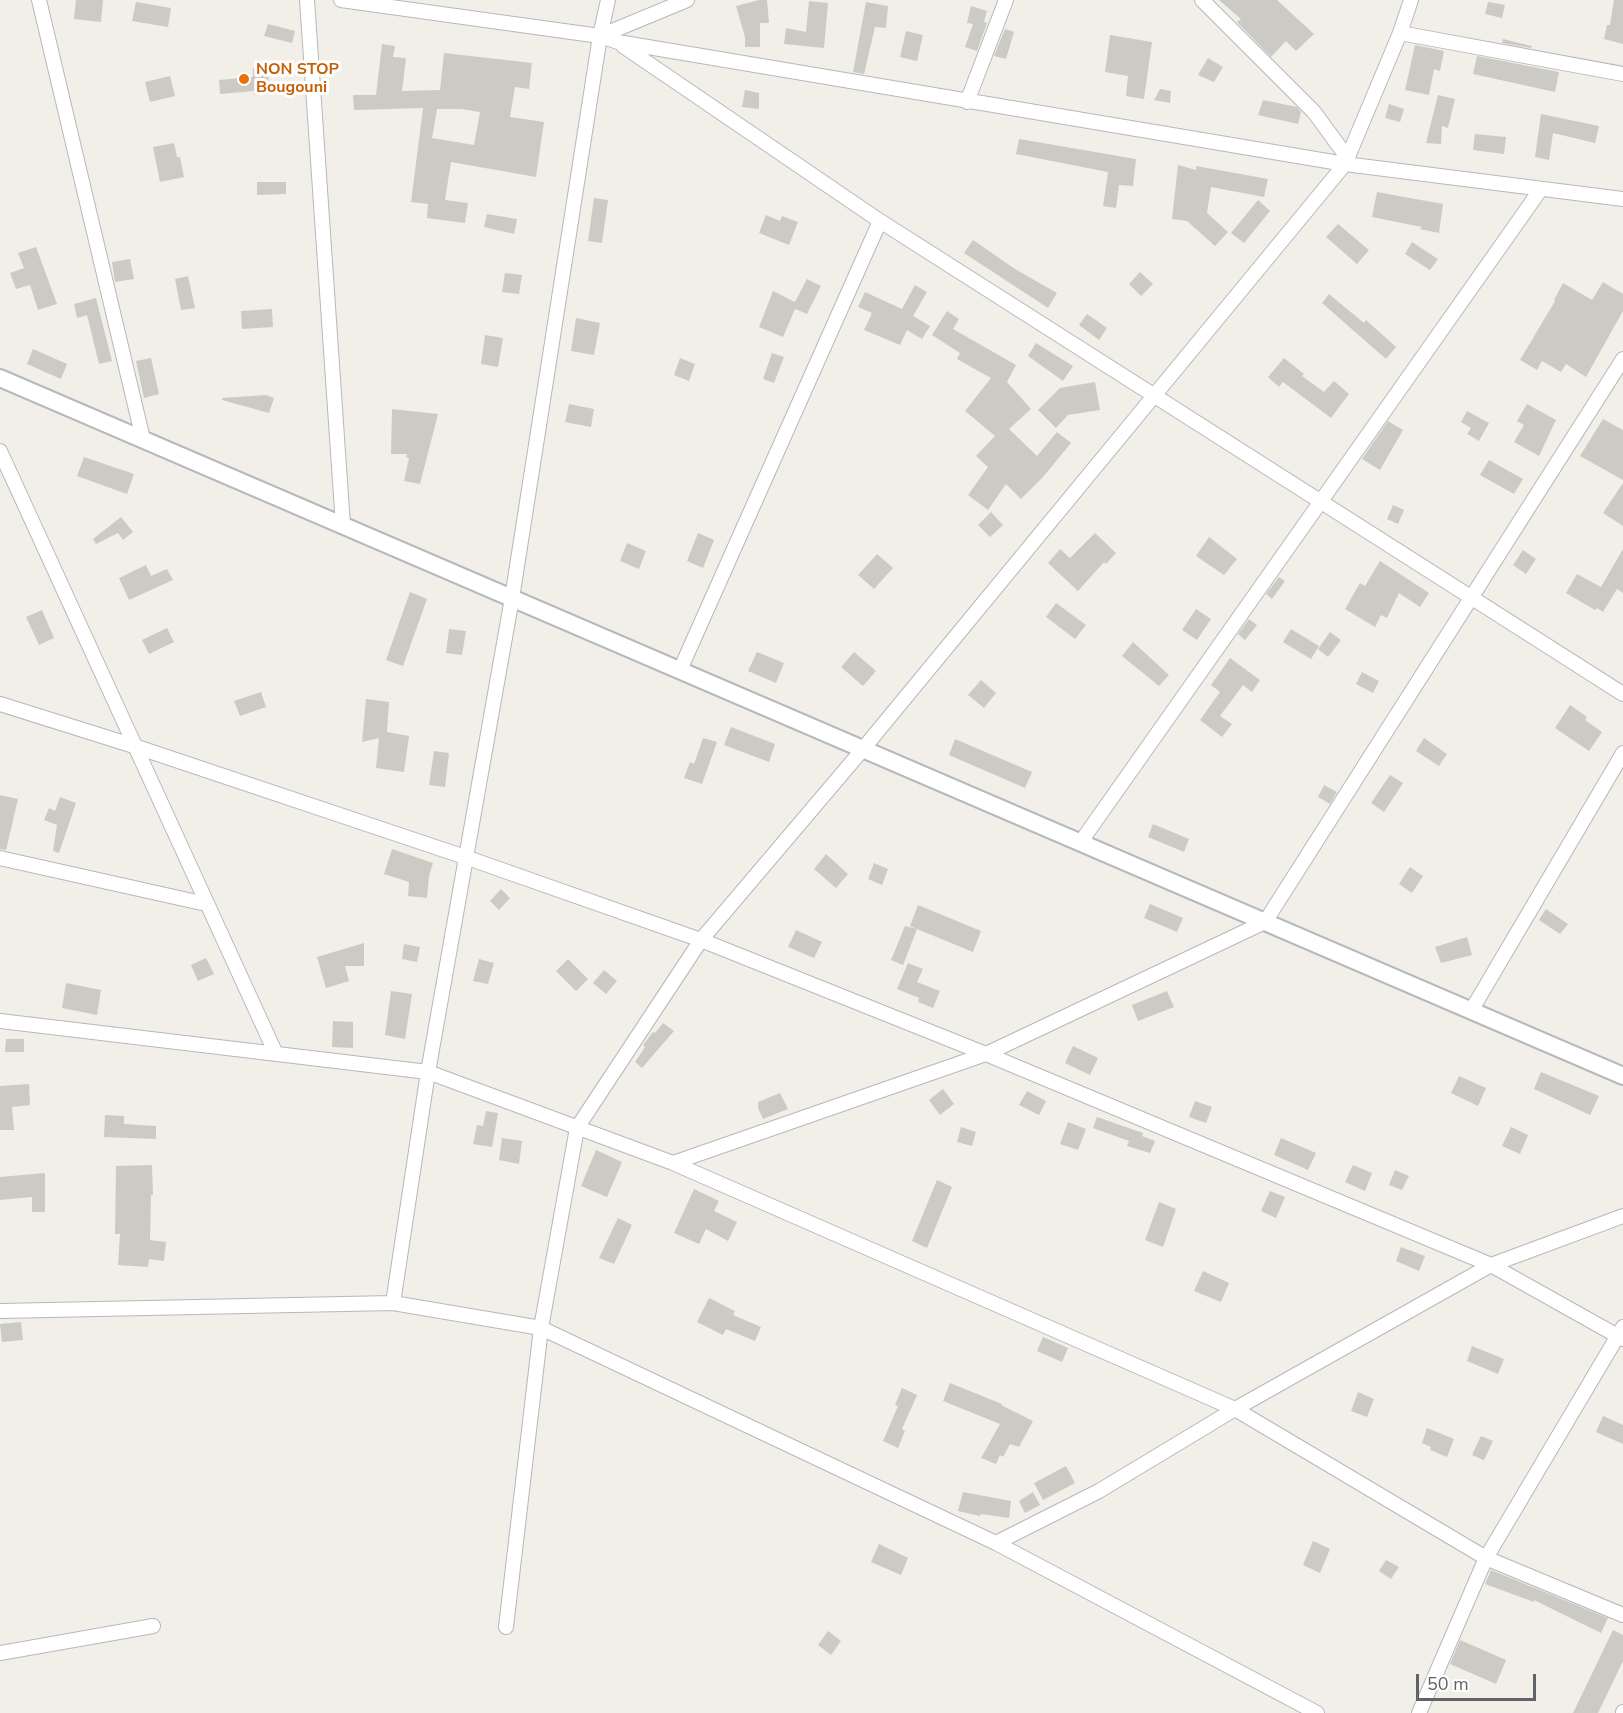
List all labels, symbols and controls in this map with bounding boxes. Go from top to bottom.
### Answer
place label: NON STOP Bougouni [256,60,339,98]
marker: NON STOP Bougouni [237,72,251,86]
scale bar [1419,1662,1539,1700]
text: 50 m [1427,1672,1469,1696]

